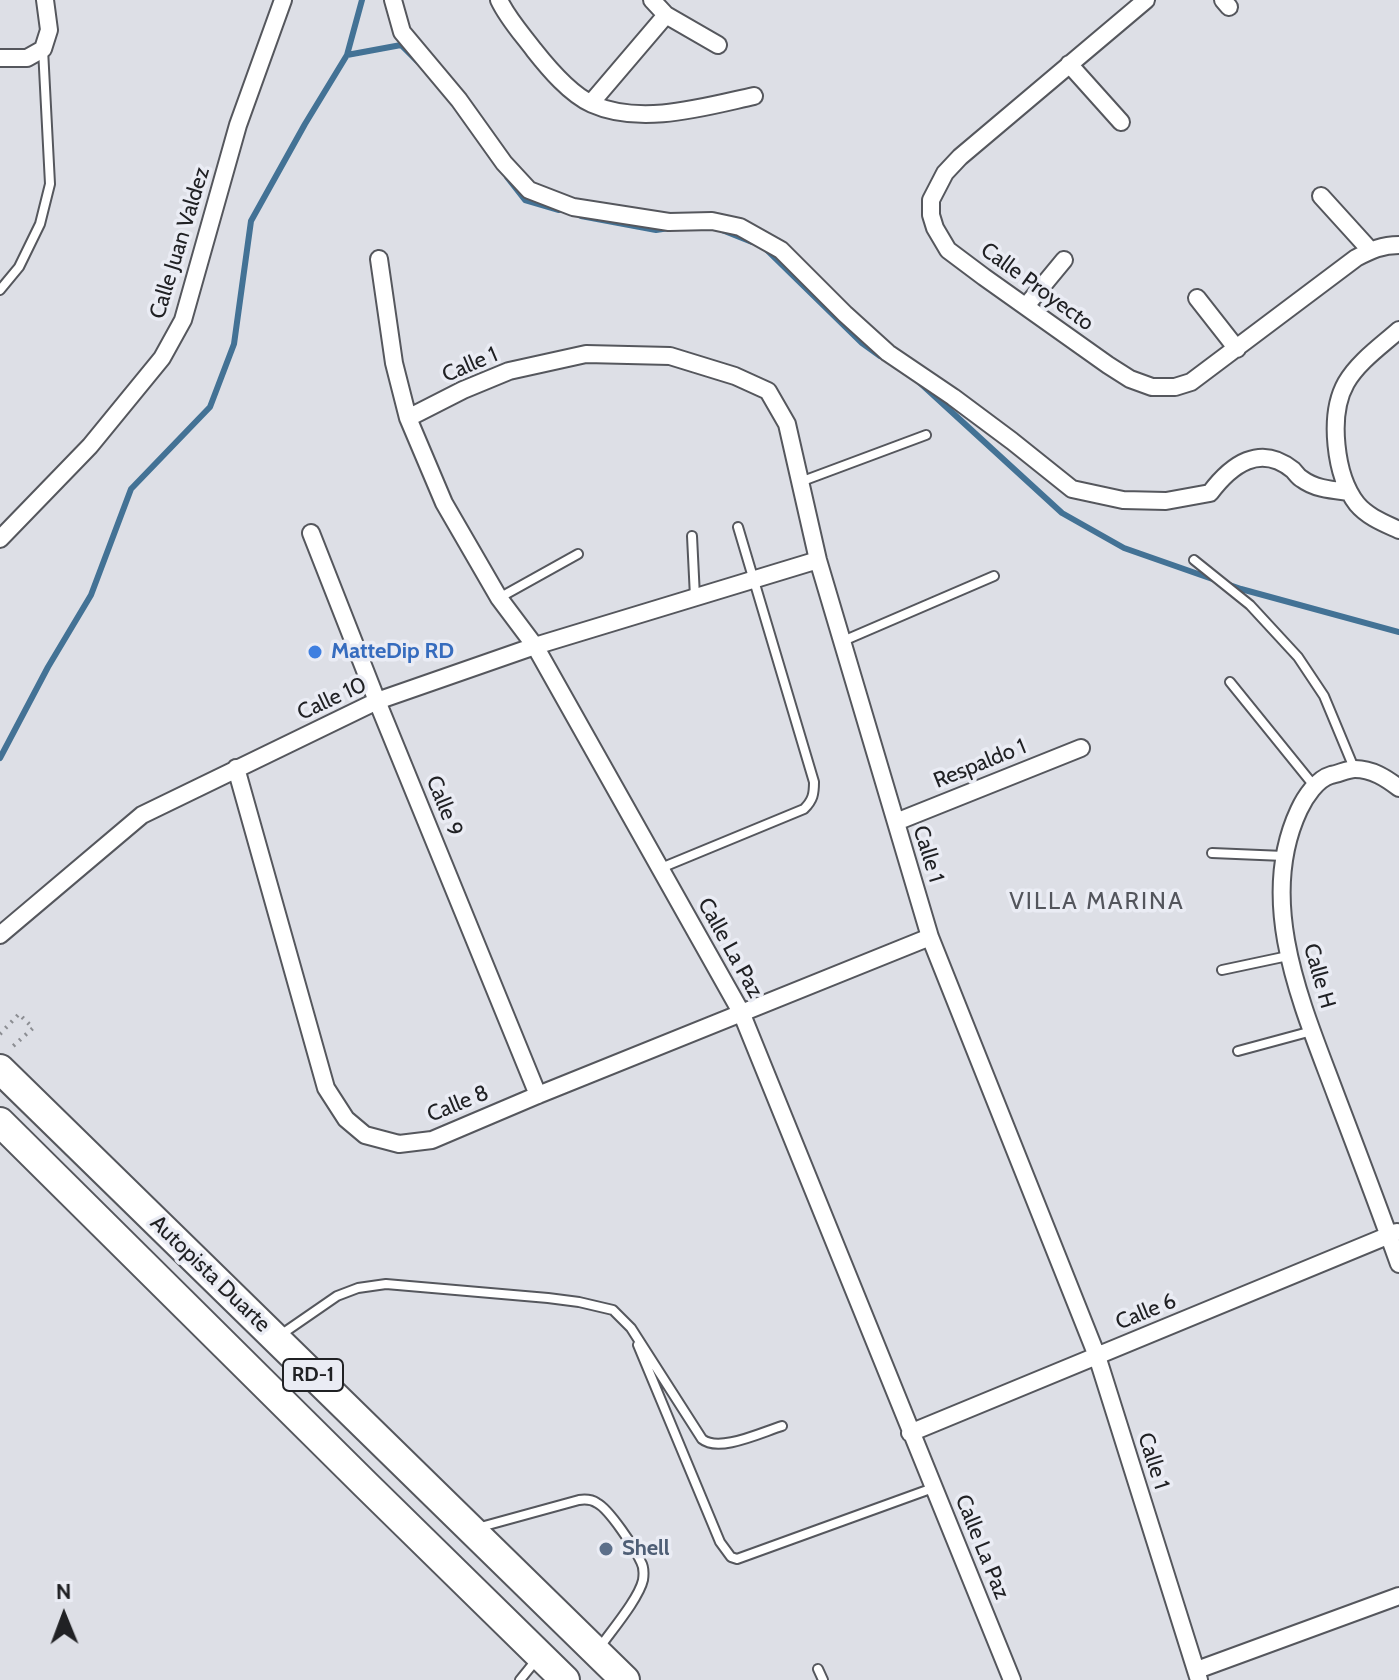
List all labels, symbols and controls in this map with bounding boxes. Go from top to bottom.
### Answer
street label: Calle Juan Valdez [144,164,216,322]
street label: Calle Proyecto [975,237,1099,337]
street label: Calle 1 [438,342,502,388]
place label: MatteDip RD [331,639,454,665]
marker: MatteDip RD [306,643,324,661]
street label: Calle 10 [293,672,371,726]
street label: Respaldo 1 [930,733,1030,795]
street label: Calle 9 [420,772,468,840]
street label: Calle 1 [907,823,949,885]
district label: VILLA MARINA [1009,888,1185,916]
street label: Calle La Paz [692,893,768,1003]
street label: Calle H [1297,941,1341,1011]
street label: Calle 8 [423,1080,493,1128]
street label: Autopista Duarte [144,1210,276,1338]
street label: Calle 6 [1112,1288,1180,1336]
road number: RD-1 [283,1359,343,1391]
street label: Calle 1 [1132,1429,1174,1493]
street label: Calle La Paz [949,1491,1015,1603]
place label: Shell [622,1536,670,1562]
marker: Shell [597,1540,615,1558]
north arrow [24,1576,104,1656]
text: N [56,1578,72,1605]

